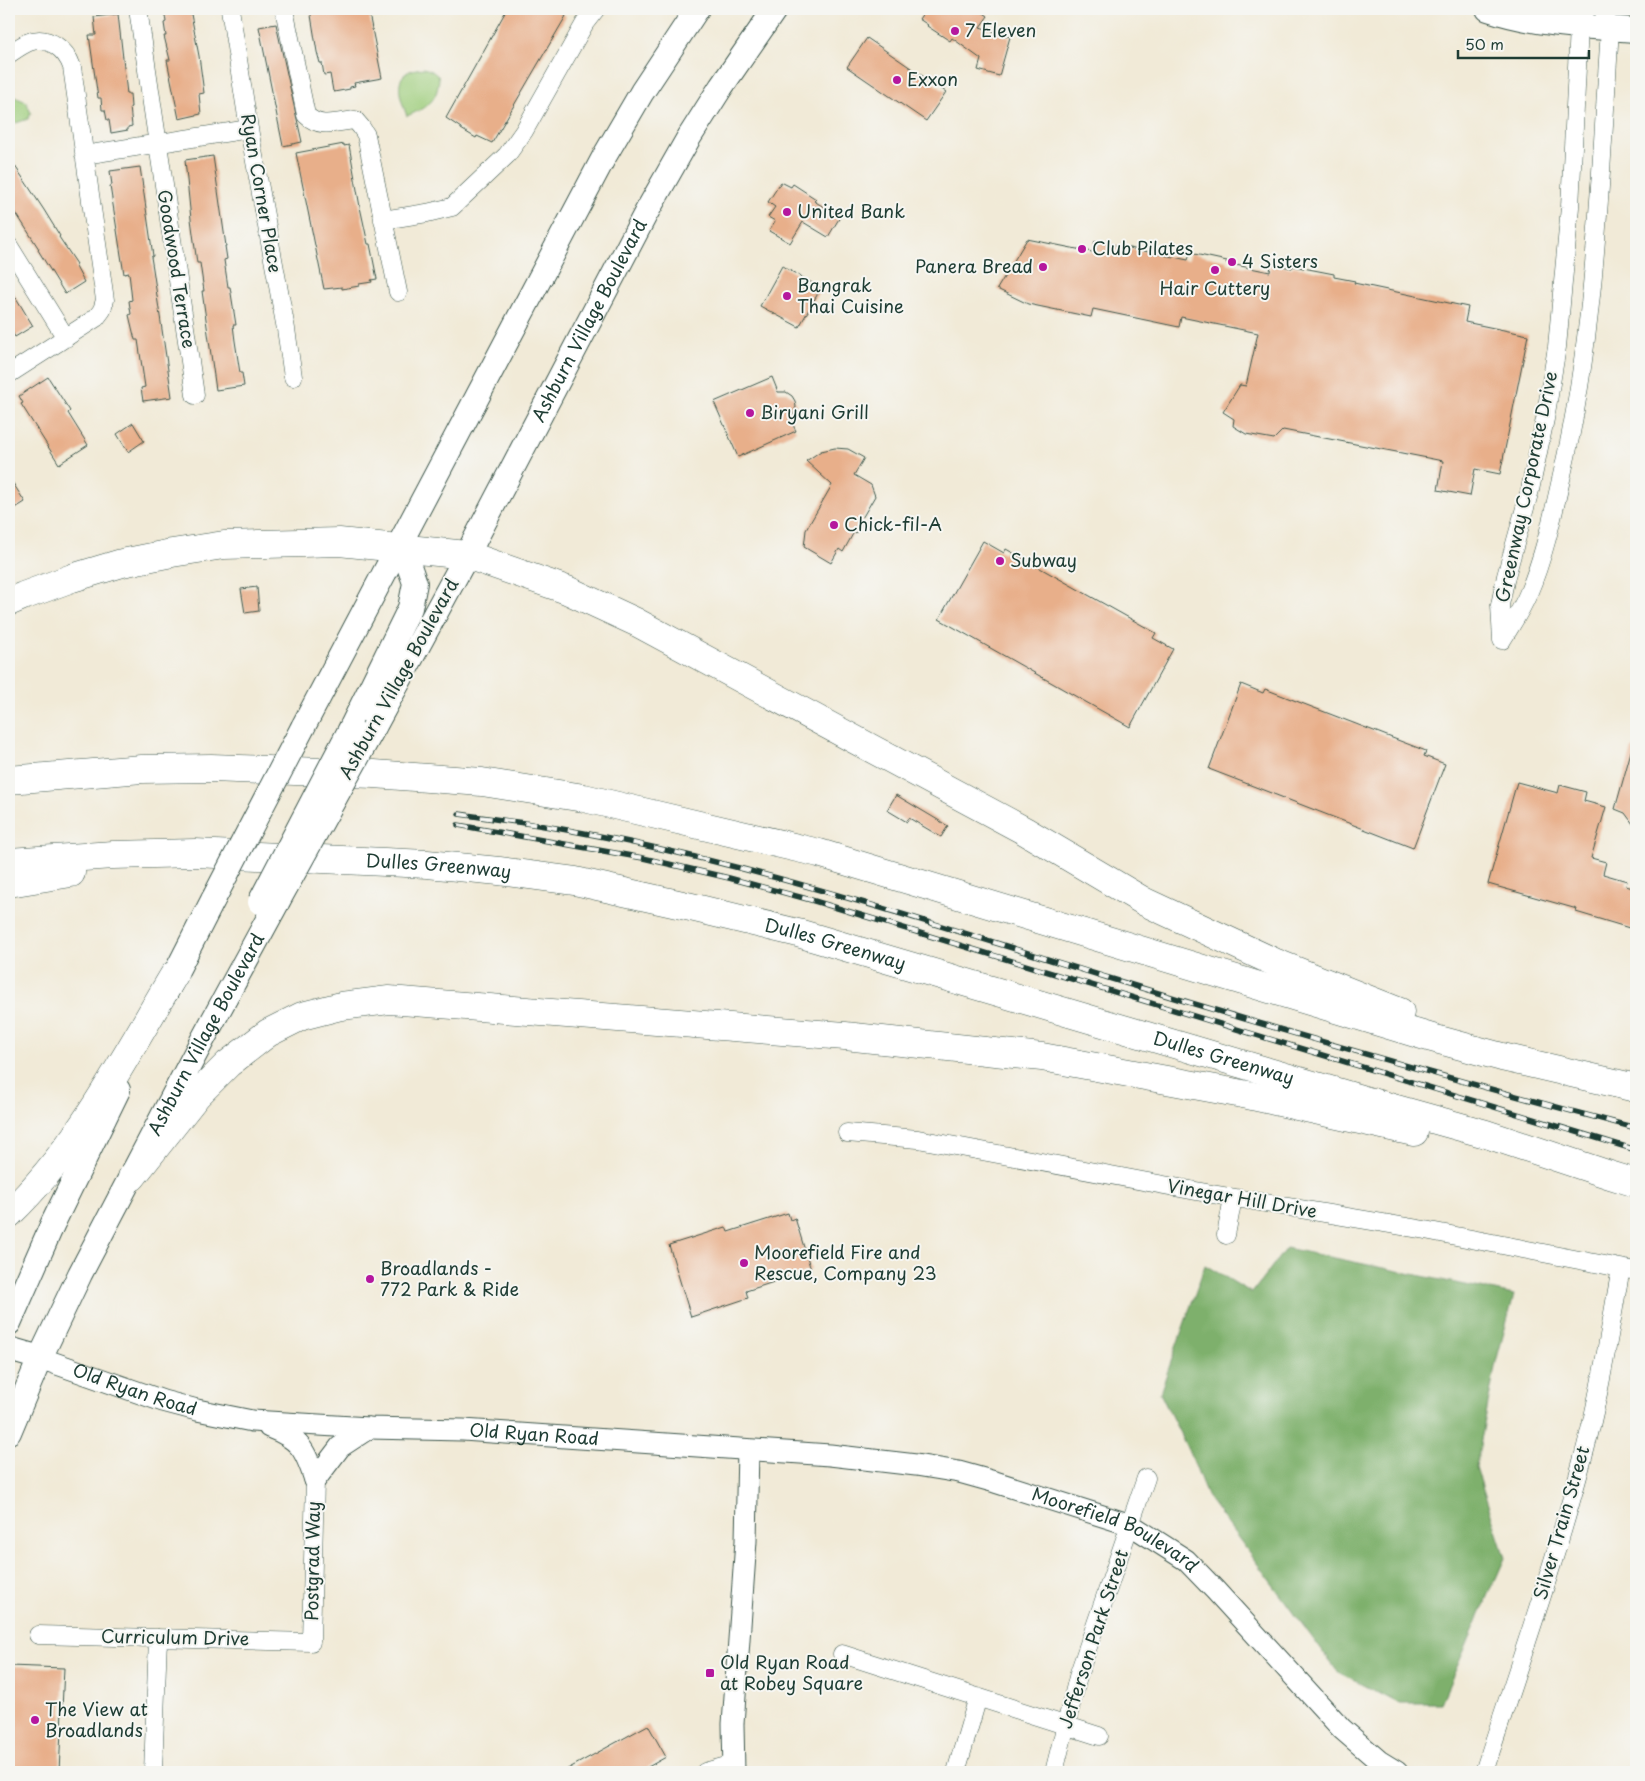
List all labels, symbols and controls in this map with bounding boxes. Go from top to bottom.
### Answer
place label: 7 Eleven [965,16,1036,43]
marker: 7 Eleven [949,25,961,37]
scale bar [1458,28,1589,60]
text: 50 m [1465,32,1504,55]
place label: Exxon [907,65,958,92]
marker: Exxon [891,74,903,86]
street label: Ryan Corner Place [235,111,290,274]
street label: Goodwood Terrace [152,187,203,350]
place label: United Bank [797,197,905,224]
marker: United Bank [781,206,793,218]
street label: Ashburn Village Boulevard [524,214,653,426]
place label: Club Pilates [1092,234,1193,261]
marker: Club Pilates [1076,243,1088,255]
place label: 4 Sisters [1242,247,1318,274]
place label: Panera Bread [915,252,1033,279]
marker: 4 Sisters [1226,256,1238,268]
marker: Panera Bread [1037,261,1049,273]
marker: Hair Cuttery [1209,264,1221,276]
place label: Bangrak Thai Cuisine [797,271,904,319]
place label: Hair Cuttery [1160,274,1270,301]
marker: Bangrak Thai Cuisine [781,290,793,302]
street label: Greenway Corporate Drive [1488,368,1563,605]
place label: Biryani Grill [760,398,869,425]
marker: Biryani Grill [744,407,756,419]
place label: Chick-fil-A [844,510,942,537]
marker: Chick-fil-A [828,519,840,531]
place label: Subway [1010,546,1077,573]
marker: Subway [994,555,1006,567]
street label: Ashburn Village Boulevard [331,573,464,784]
street label: Dulles Greenway [365,846,513,885]
street label: Dulles Greenway [761,910,909,976]
street label: Ashburn Village Boulevard [140,928,270,1140]
street label: Dulles Greenway [1150,1023,1298,1091]
street label: Vinegar Hill Drive [1165,1171,1319,1224]
place label: Moorefield Fire and Rescue, Company 23 [754,1238,937,1286]
place label: Broadlands - 772 Park & Ride [380,1254,519,1302]
marker: Moorefield Fire and Rescue, Company 23 [738,1257,750,1269]
marker: Broadlands - 772 Park & Ride [364,1273,376,1285]
street label: Old Ryan Road [69,1355,200,1421]
street label: Old Ryan Road [469,1415,600,1451]
street label: Silver Train Street [1526,1442,1595,1603]
street label: Moorefield Boulevard [1029,1479,1206,1578]
street label: Postgrad Way [297,1501,326,1621]
street label: Jefferson Park Street [1051,1545,1134,1732]
street label: Curriculum Drive [101,1622,249,1651]
place label: Old Ryan Road at Robey Square [720,1648,863,1696]
marker: Old Ryan Road at Robey Square [704,1667,716,1679]
place label: The View at Broadlands [45,1695,148,1743]
marker: The View at Broadlands [29,1714,41,1726]

